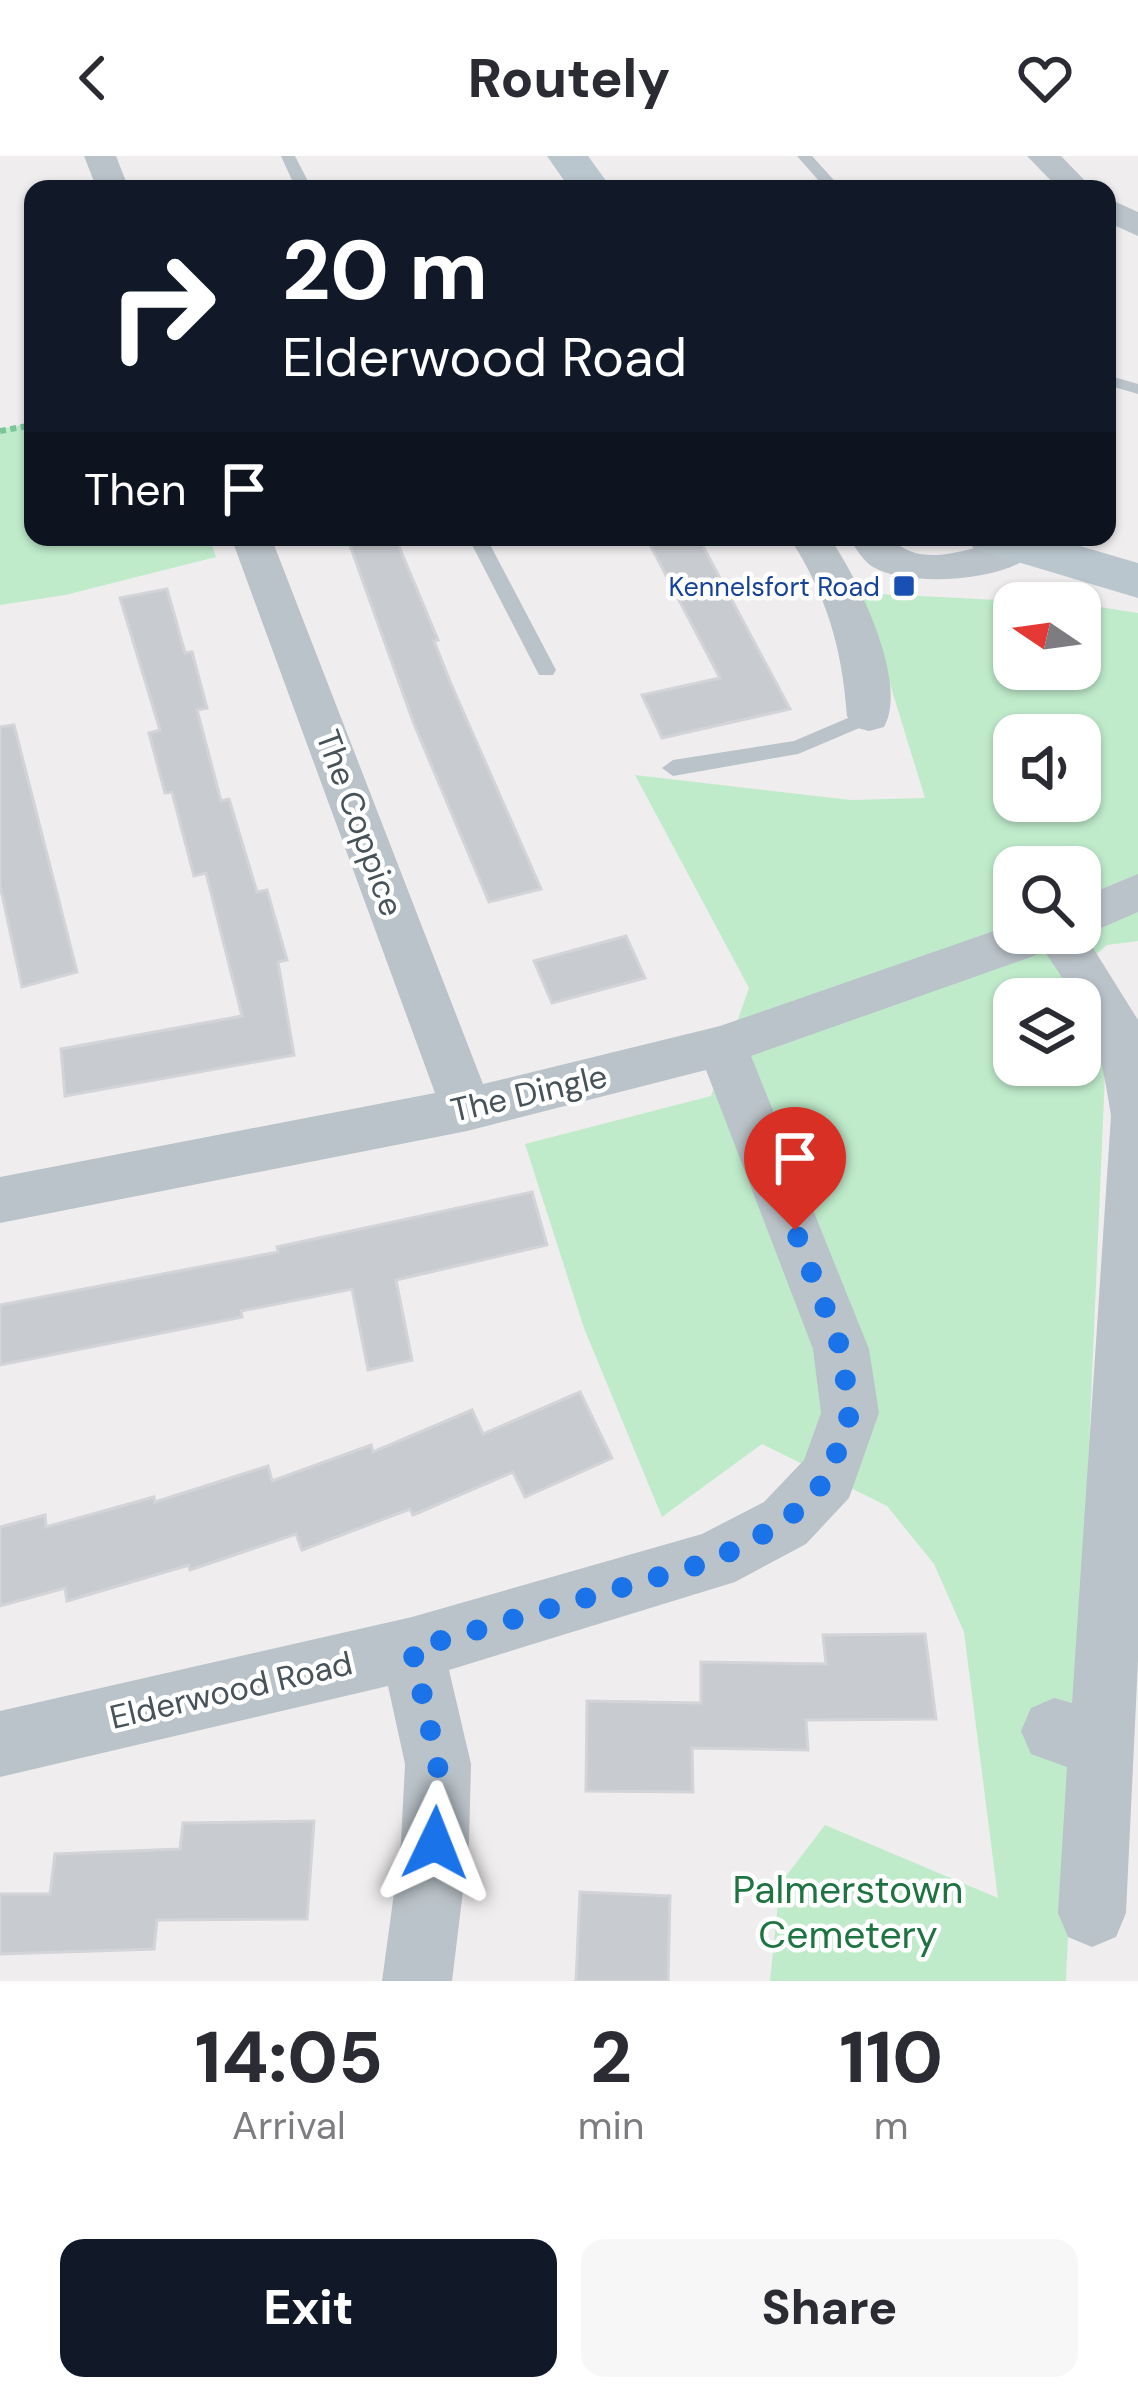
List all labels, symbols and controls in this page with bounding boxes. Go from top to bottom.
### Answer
text: Routely [468,43,670,114]
icon: back [60,45,126,111]
icon: heart [1012,45,1078,111]
text: 20 m [282,216,488,325]
icon: right [84,228,240,384]
text: Elderwood Road [282,322,687,393]
icon: arrive [211,456,277,522]
text: Then [84,460,187,519]
place label: Kennelsfort Road [669,569,880,604]
marker: Kennelsfort Road [891,573,917,599]
north arrow [993,582,1101,690]
map controls [993,582,1101,1086]
button: sound [993,714,1101,822]
street label: The Coppice [306,724,414,922]
button: search [993,846,1101,954]
button: layers [993,978,1101,1086]
street label: The Dingle [447,1054,611,1132]
pin [744,1107,846,1230]
icon: arrive [762,1125,828,1191]
street label: Elderwood Road [106,1641,356,1739]
position arrow [372,1780,498,1906]
park label: Palmerstown Cemetery [733,1864,963,1960]
text: 14:05 [195,2011,383,2104]
text: 2 [590,2011,632,2104]
text: 110 [839,2011,943,2104]
text: Arrival [232,2100,346,2151]
text: min [578,2100,644,2151]
text: m [874,2100,909,2151]
button: Exit [60,2239,557,2377]
button: Share [581,2239,1078,2377]

